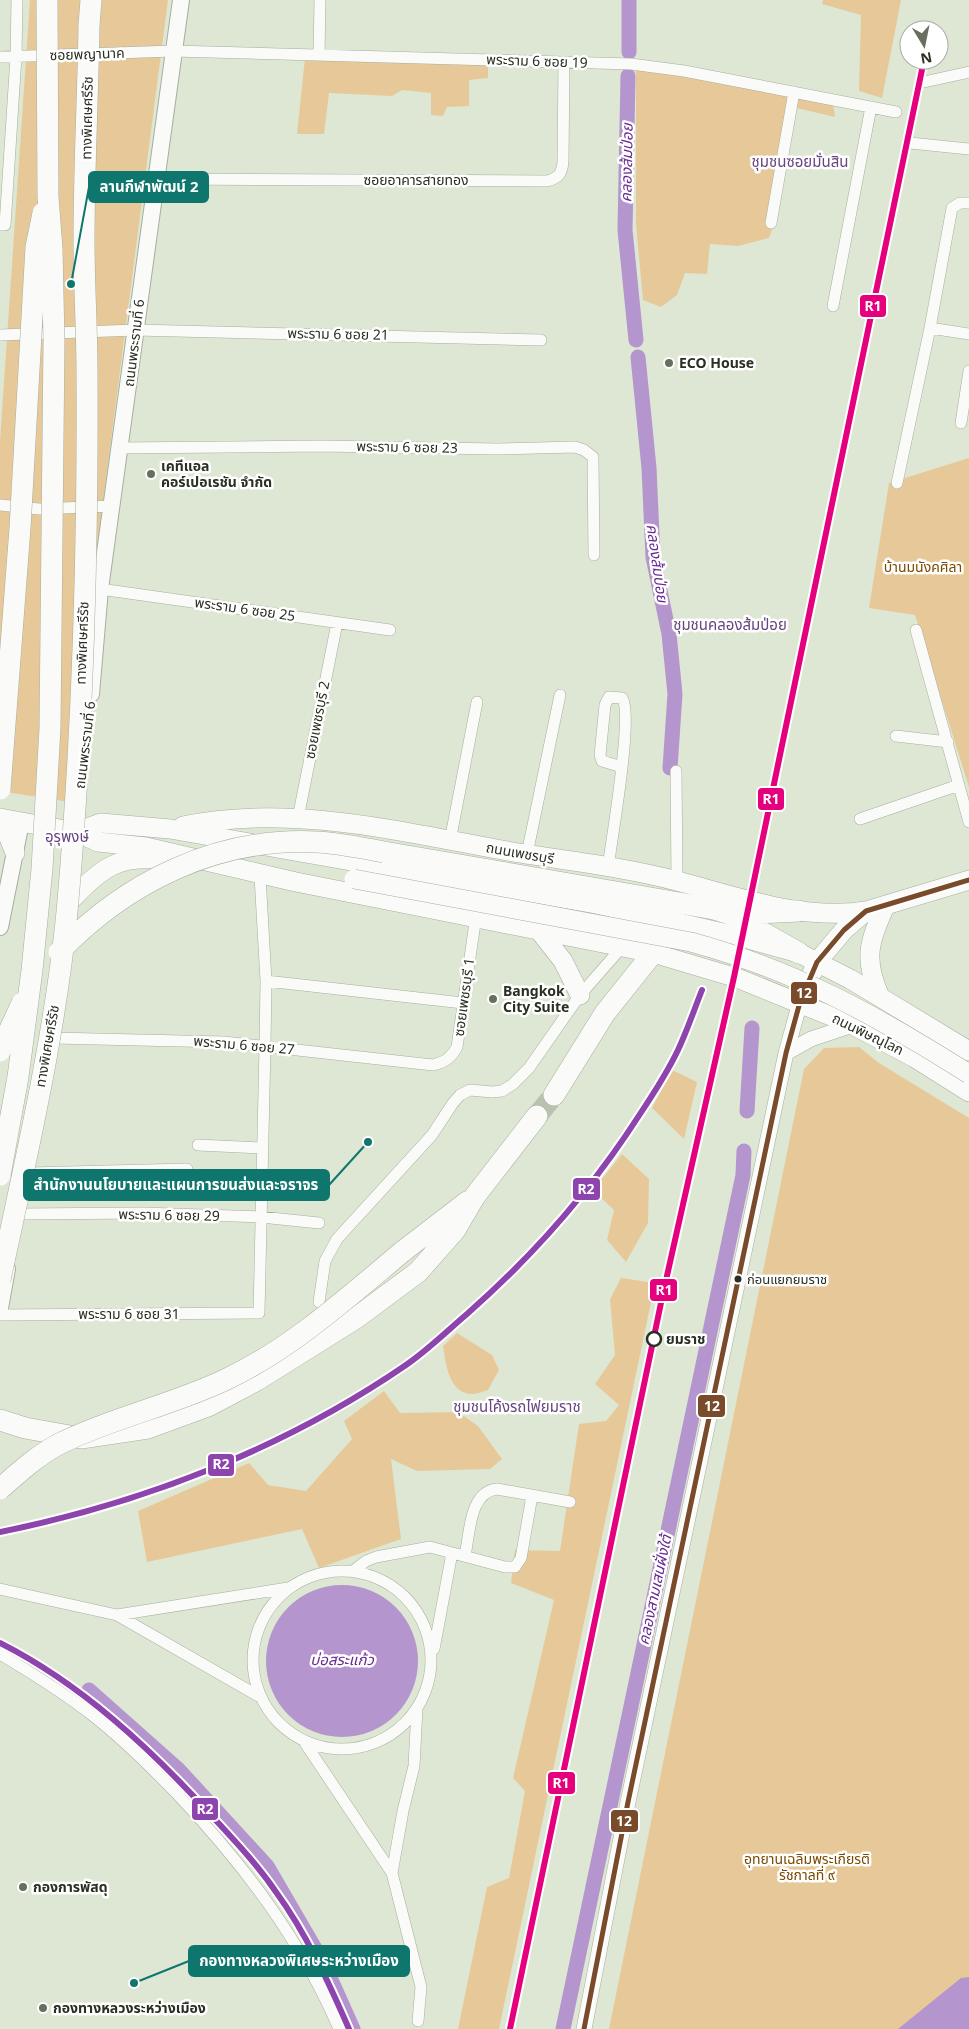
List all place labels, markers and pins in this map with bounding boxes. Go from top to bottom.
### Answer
callout: ลานกีฬาพัฒน์ 2 [89,172,208,202]
place label: ECO House [679,353,754,372]
marker: ECO House [663,357,675,369]
place label: เคทีแอล คอร์เปอเรชัน จำกัด [161,456,272,491]
marker: เคทีแอล คอร์เปอเรชัน จำกัด [145,468,157,480]
place label: Bangkok City Suite [503,981,569,1016]
marker: Bangkok City Suite [487,993,499,1005]
callout: สำนักงานนโยบายและแผนการขนส่งและจราจร [24,1170,329,1200]
place label: ก่อนแยกยมราช [747,1270,827,1288]
marker: ก่อนแยกยมราช [733,1274,743,1284]
place label: ยมราช [666,1329,705,1348]
marker: ยมราช [646,1331,662,1347]
place label: กองการพัสดุ [33,1877,108,1896]
marker: กองการพัสดุ [17,1881,29,1893]
callout: กองทางหลวงพิเศษระหว่างเมือง [189,1946,409,1976]
place label: กองทางหลวงระหว่างเมือง [53,1998,206,2017]
marker: กองทางหลวงระหว่างเมือง [37,2002,49,2014]

